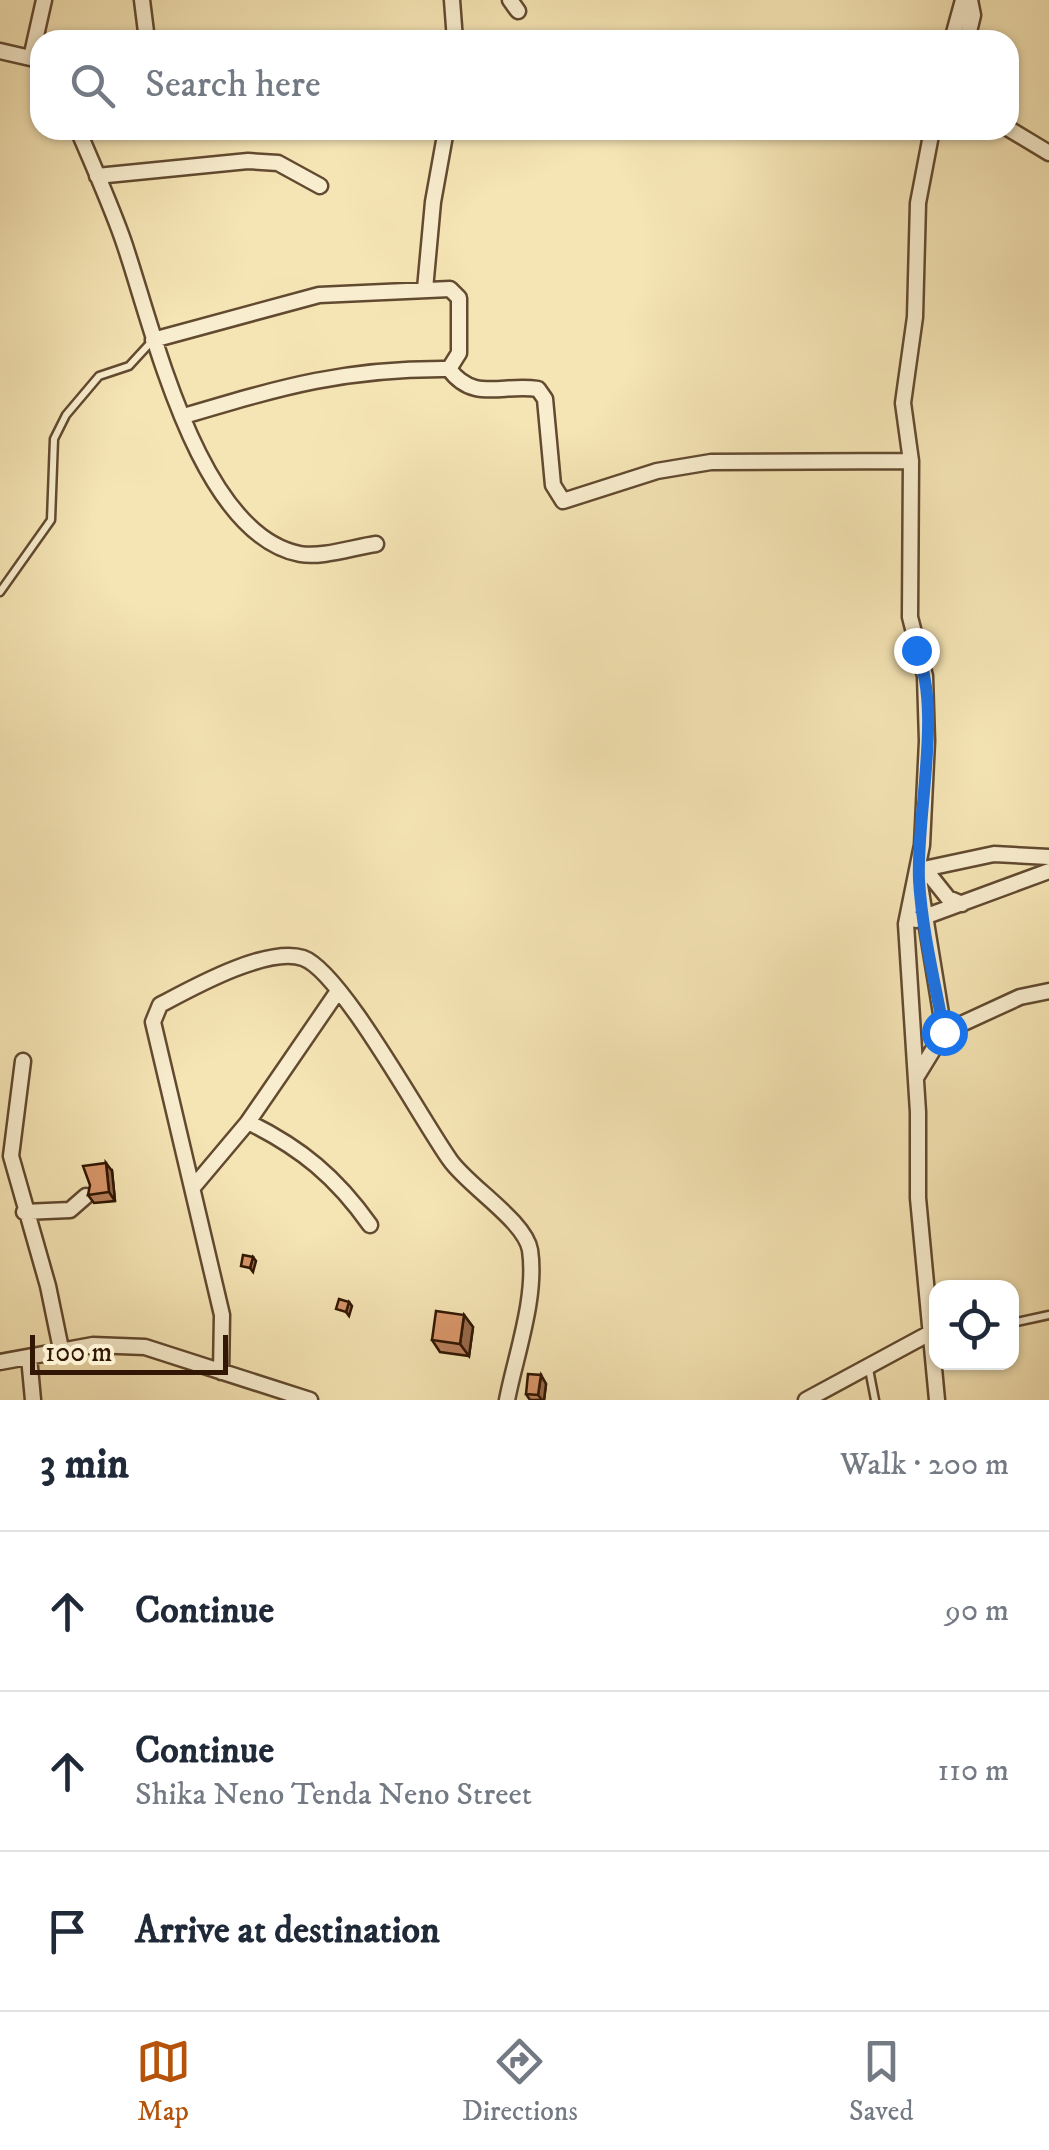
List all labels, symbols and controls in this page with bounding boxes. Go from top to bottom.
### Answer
search box [30,30,1019,140]
icon: search [65,58,120,113]
text: Search here [145,61,321,109]
route end [894,628,940,674]
route start [922,1010,968,1056]
map controls [929,1280,1019,1370]
button: locate [929,1280,1019,1370]
scale bar [30,1330,228,1374]
text: 100 m [45,1335,112,1370]
text: 3 min [40,1439,129,1491]
text: Walk · 200 m [840,1445,1009,1485]
icon: ahead [40,1584,95,1639]
text: Continue [135,1587,274,1635]
text: 90 m [945,1591,1009,1631]
text: Continue [135,1727,274,1775]
icon: ahead [40,1744,95,1799]
text: 110 m [937,1751,1009,1791]
text: Shika Neno Tenda Neno Street [135,1775,532,1815]
icon: arrive [40,1904,95,1959]
text: Arrive at destination [135,1907,440,1955]
tab: Map [136,2034,191,2129]
tab: Directions [462,2034,578,2129]
tab: Saved [849,2034,913,2129]

